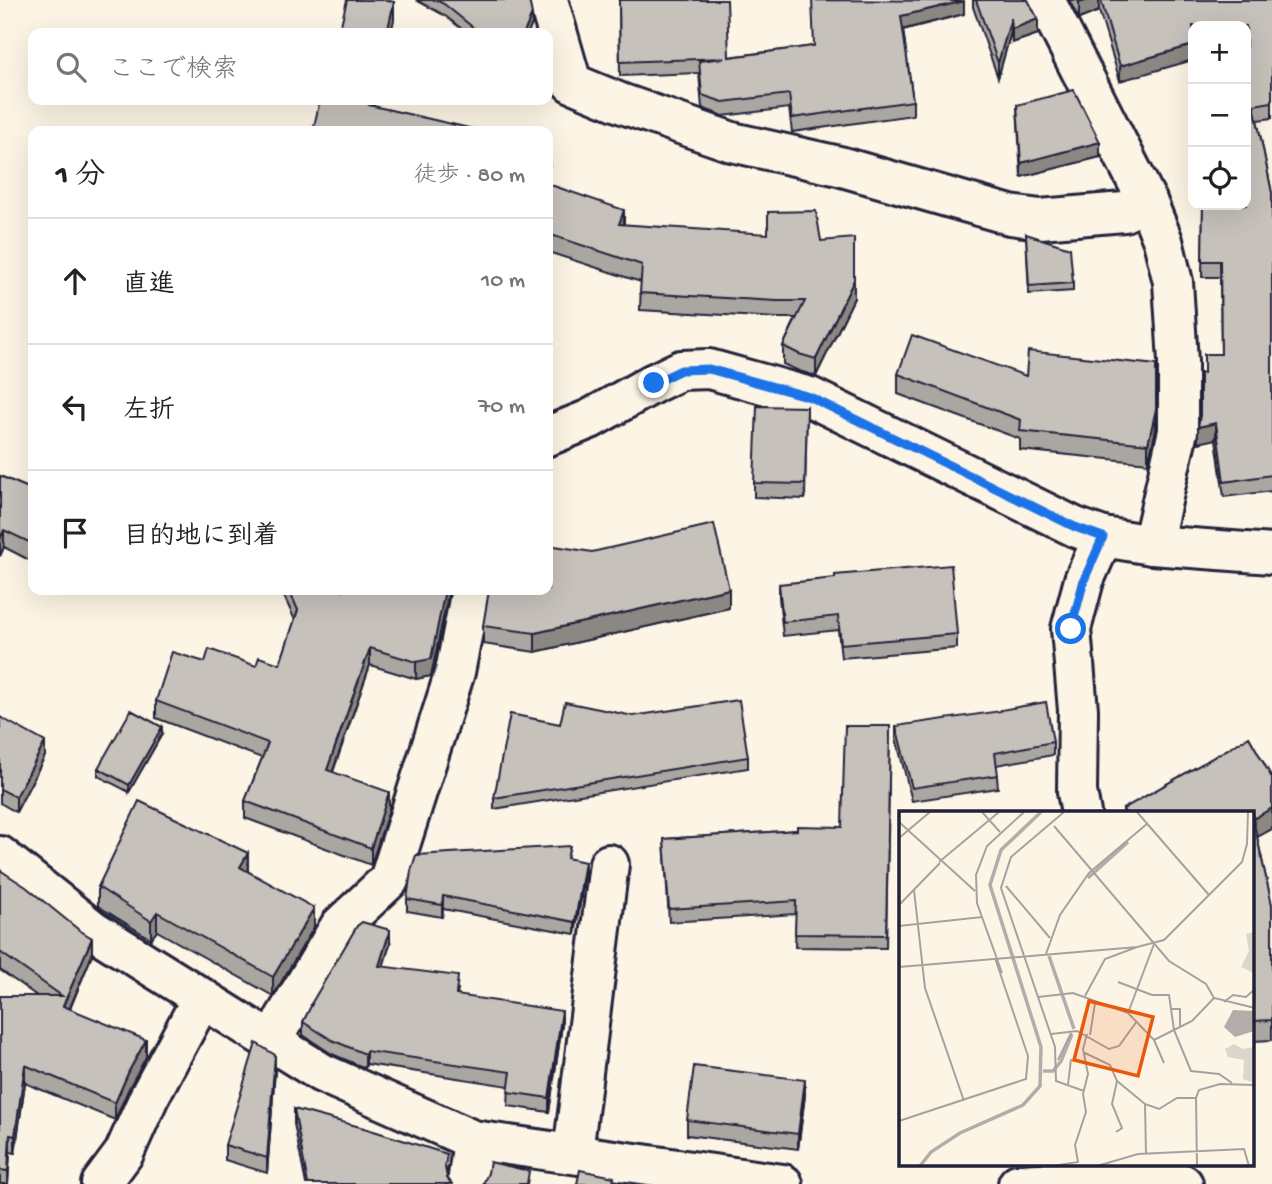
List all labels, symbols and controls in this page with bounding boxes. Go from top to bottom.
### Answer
map controls [1188,21,1251,210]
button: + [1188,21,1251,84]
search box [28,28,553,105]
icon: search [52,48,90,86]
text: ここで検索 [108,56,238,87]
button: − [1188,84,1251,147]
button: locate [1188,147,1251,210]
text: 1 分 [56,160,105,195]
text: 徒歩 · 80 m [413,163,525,190]
icon: ahead [56,262,94,300]
text: 10 m [481,268,525,295]
text: 直進 [123,271,175,302]
route end [638,367,669,398]
icon: left [56,388,94,426]
text: 70 m [478,394,525,421]
text: 左折 [123,397,175,428]
icon: arrive [56,514,94,552]
text: 目的地に到着 [123,523,279,554]
route start [1055,613,1086,644]
inset map [899,811,1254,1166]

